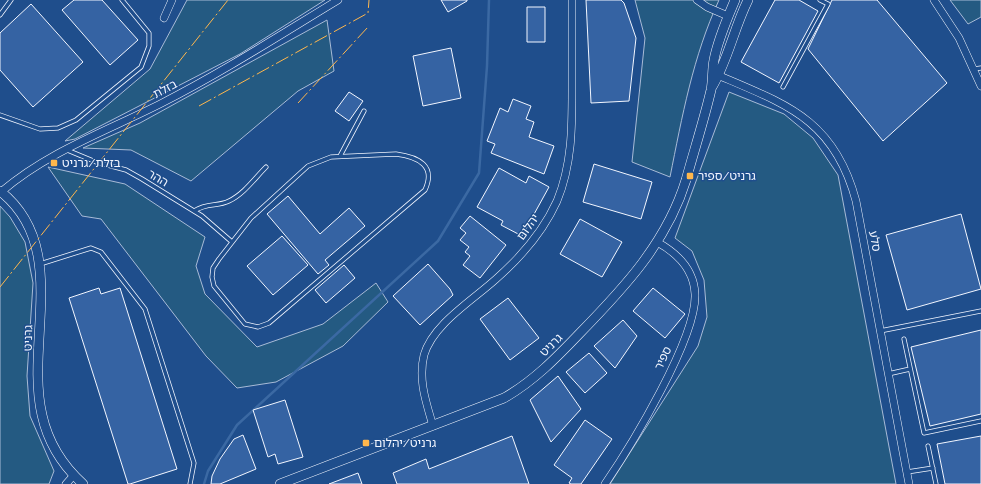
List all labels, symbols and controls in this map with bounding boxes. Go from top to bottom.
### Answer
street label: בזלת [151,77,180,101]
place label: בזלת/גרניט [62,156,121,170]
marker: בזלת/גרניט [49,158,59,168]
street label: ההר [145,167,171,189]
place label: גרניט/ספיר [698,169,756,183]
marker: גרניט/ספיר [685,171,695,181]
street label: יהלום [514,211,542,243]
street label: סלע [866,229,884,253]
street label: גרניט [21,324,35,351]
street label: גרניט [537,330,566,359]
street label: ספיר [652,344,675,372]
place label: גרניט/יהלום [374,436,437,450]
marker: גרניט/יהלום [361,438,371,448]

